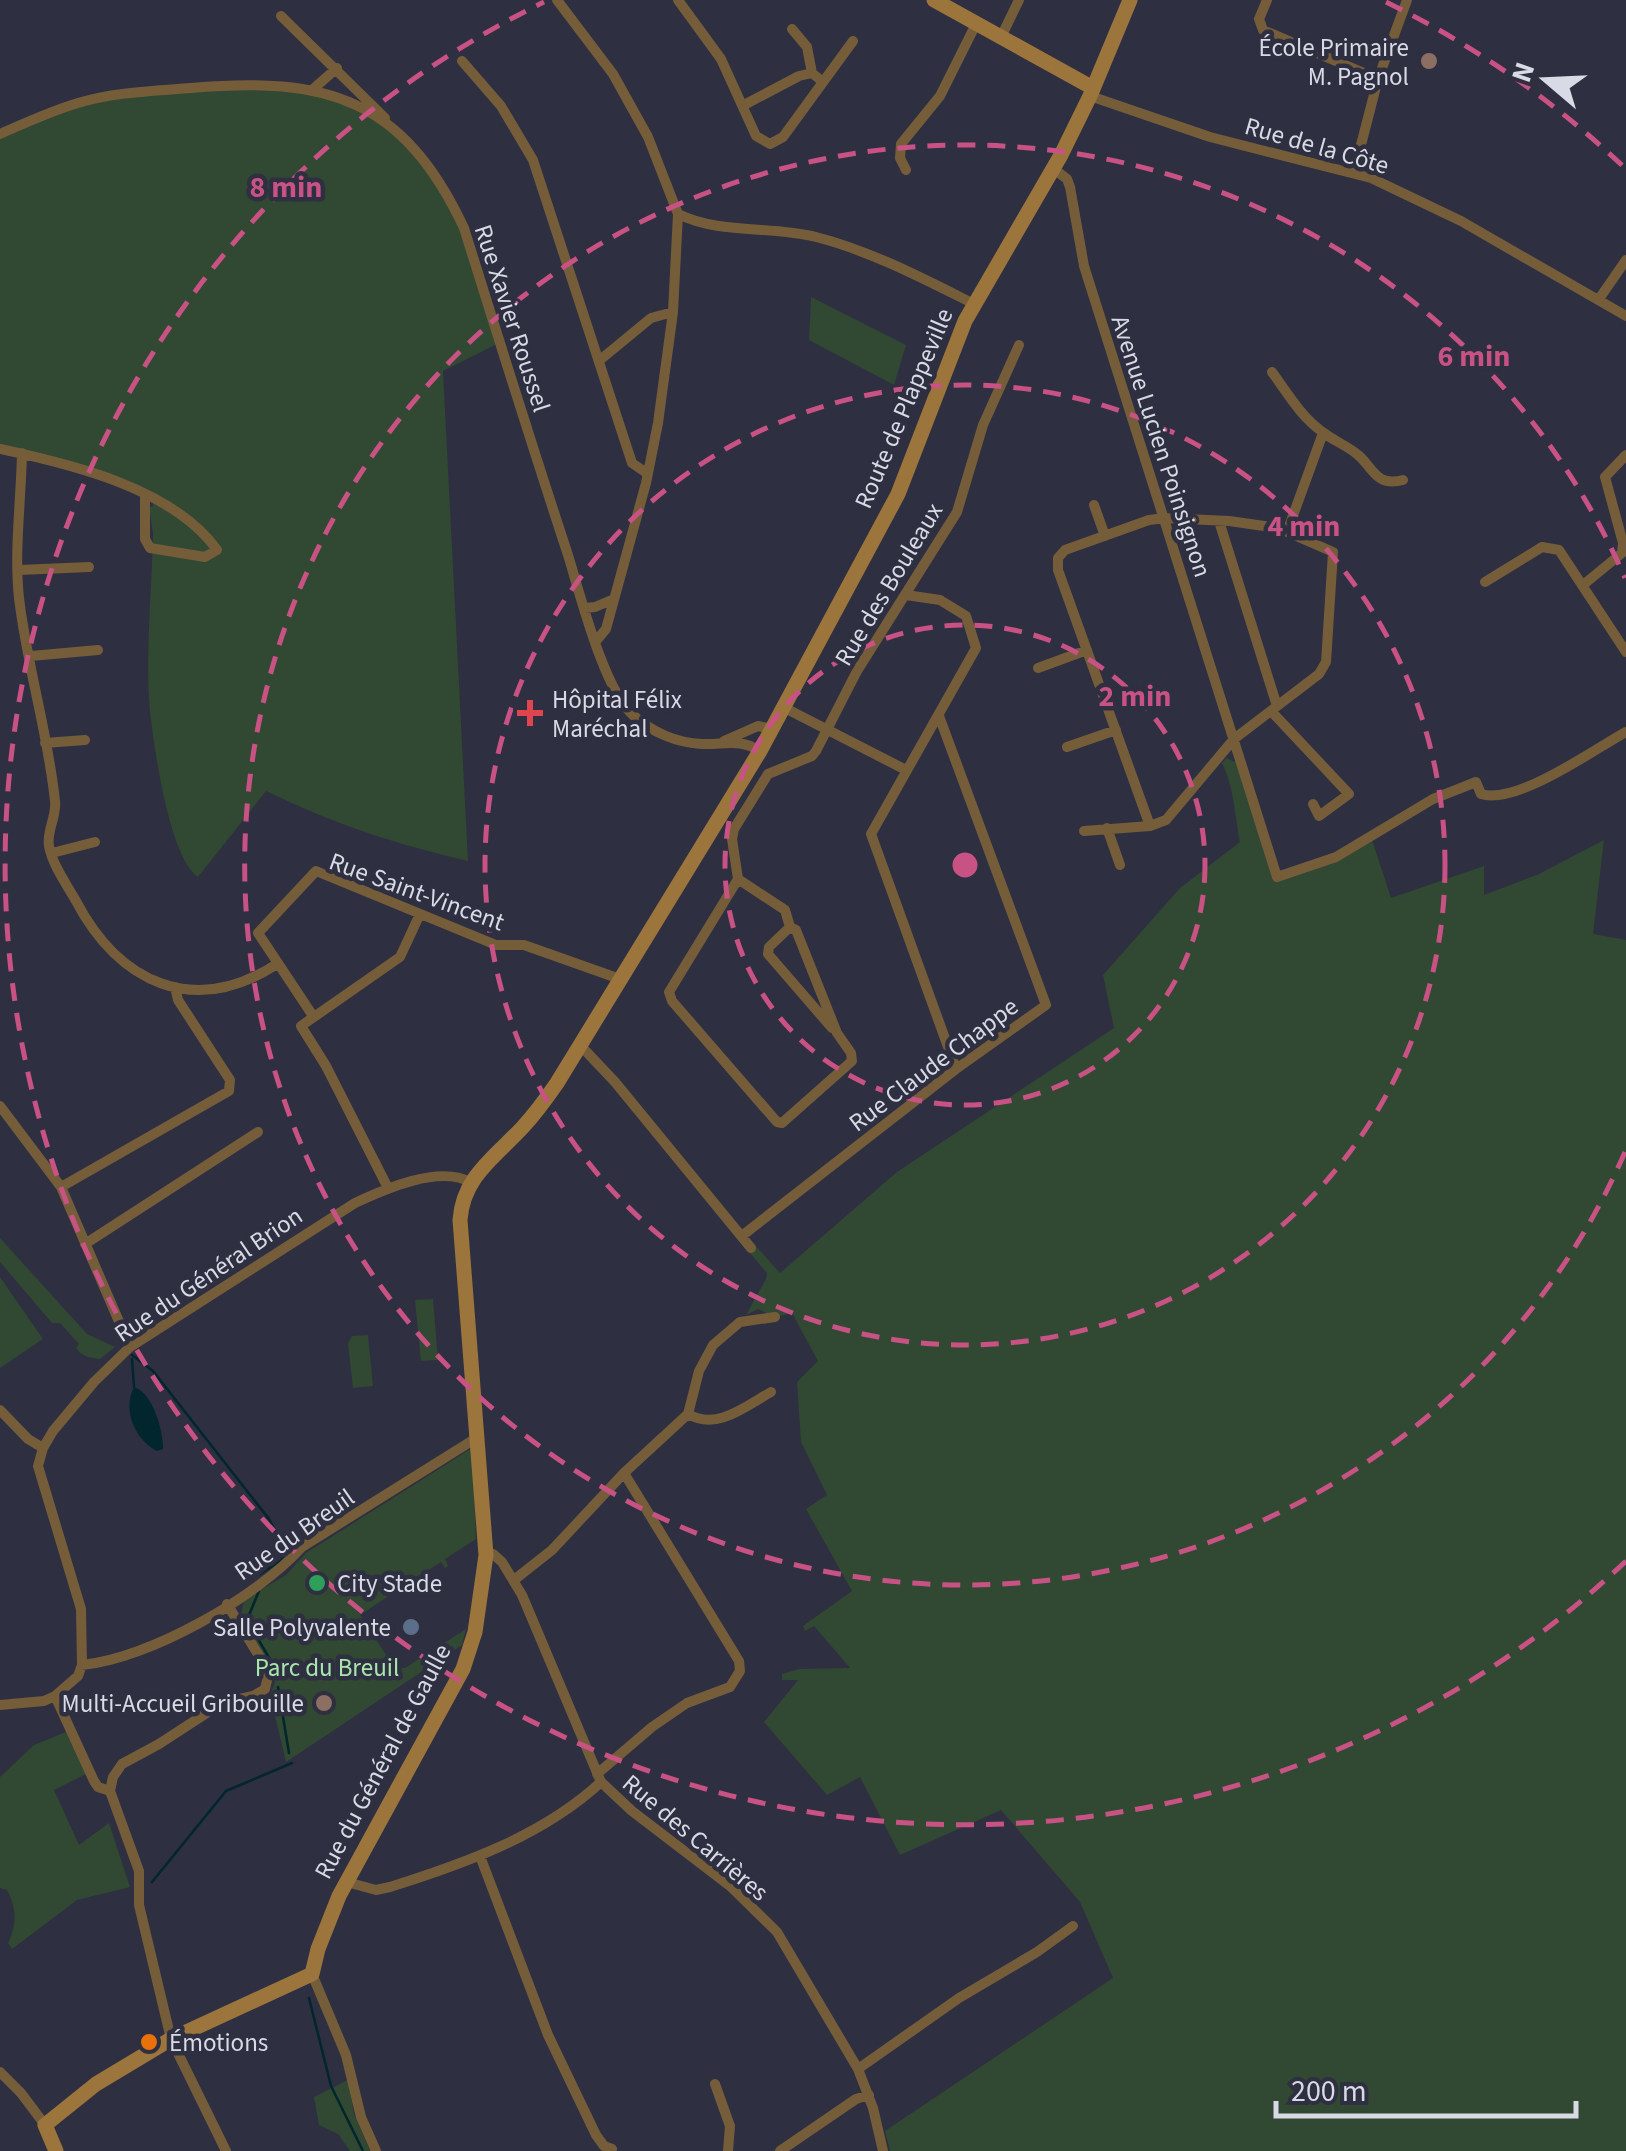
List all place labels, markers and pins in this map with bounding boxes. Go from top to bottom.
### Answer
place label: École Primaire M. Pagnol [1259,30,1409,95]
marker: École Primaire M. Pagnol [1418,50,1440,72]
place label: Hôpital Félix Maréchal [552,682,682,747]
marker: Hôpital Félix Maréchal [517,700,543,726]
centre of rings [947,847,983,883]
place label: City Stade [337,1566,442,1602]
marker: City Stade [306,1572,328,1594]
place label: Salle Polyvalente [213,1610,391,1646]
marker: Salle Polyvalente [400,1616,422,1638]
place label: Multi-Accueil Gribouille [62,1686,304,1722]
marker: Multi-Accueil Gribouille [313,1692,335,1714]
place label: Émotions [169,2025,268,2061]
marker: Émotions [138,2031,160,2053]

